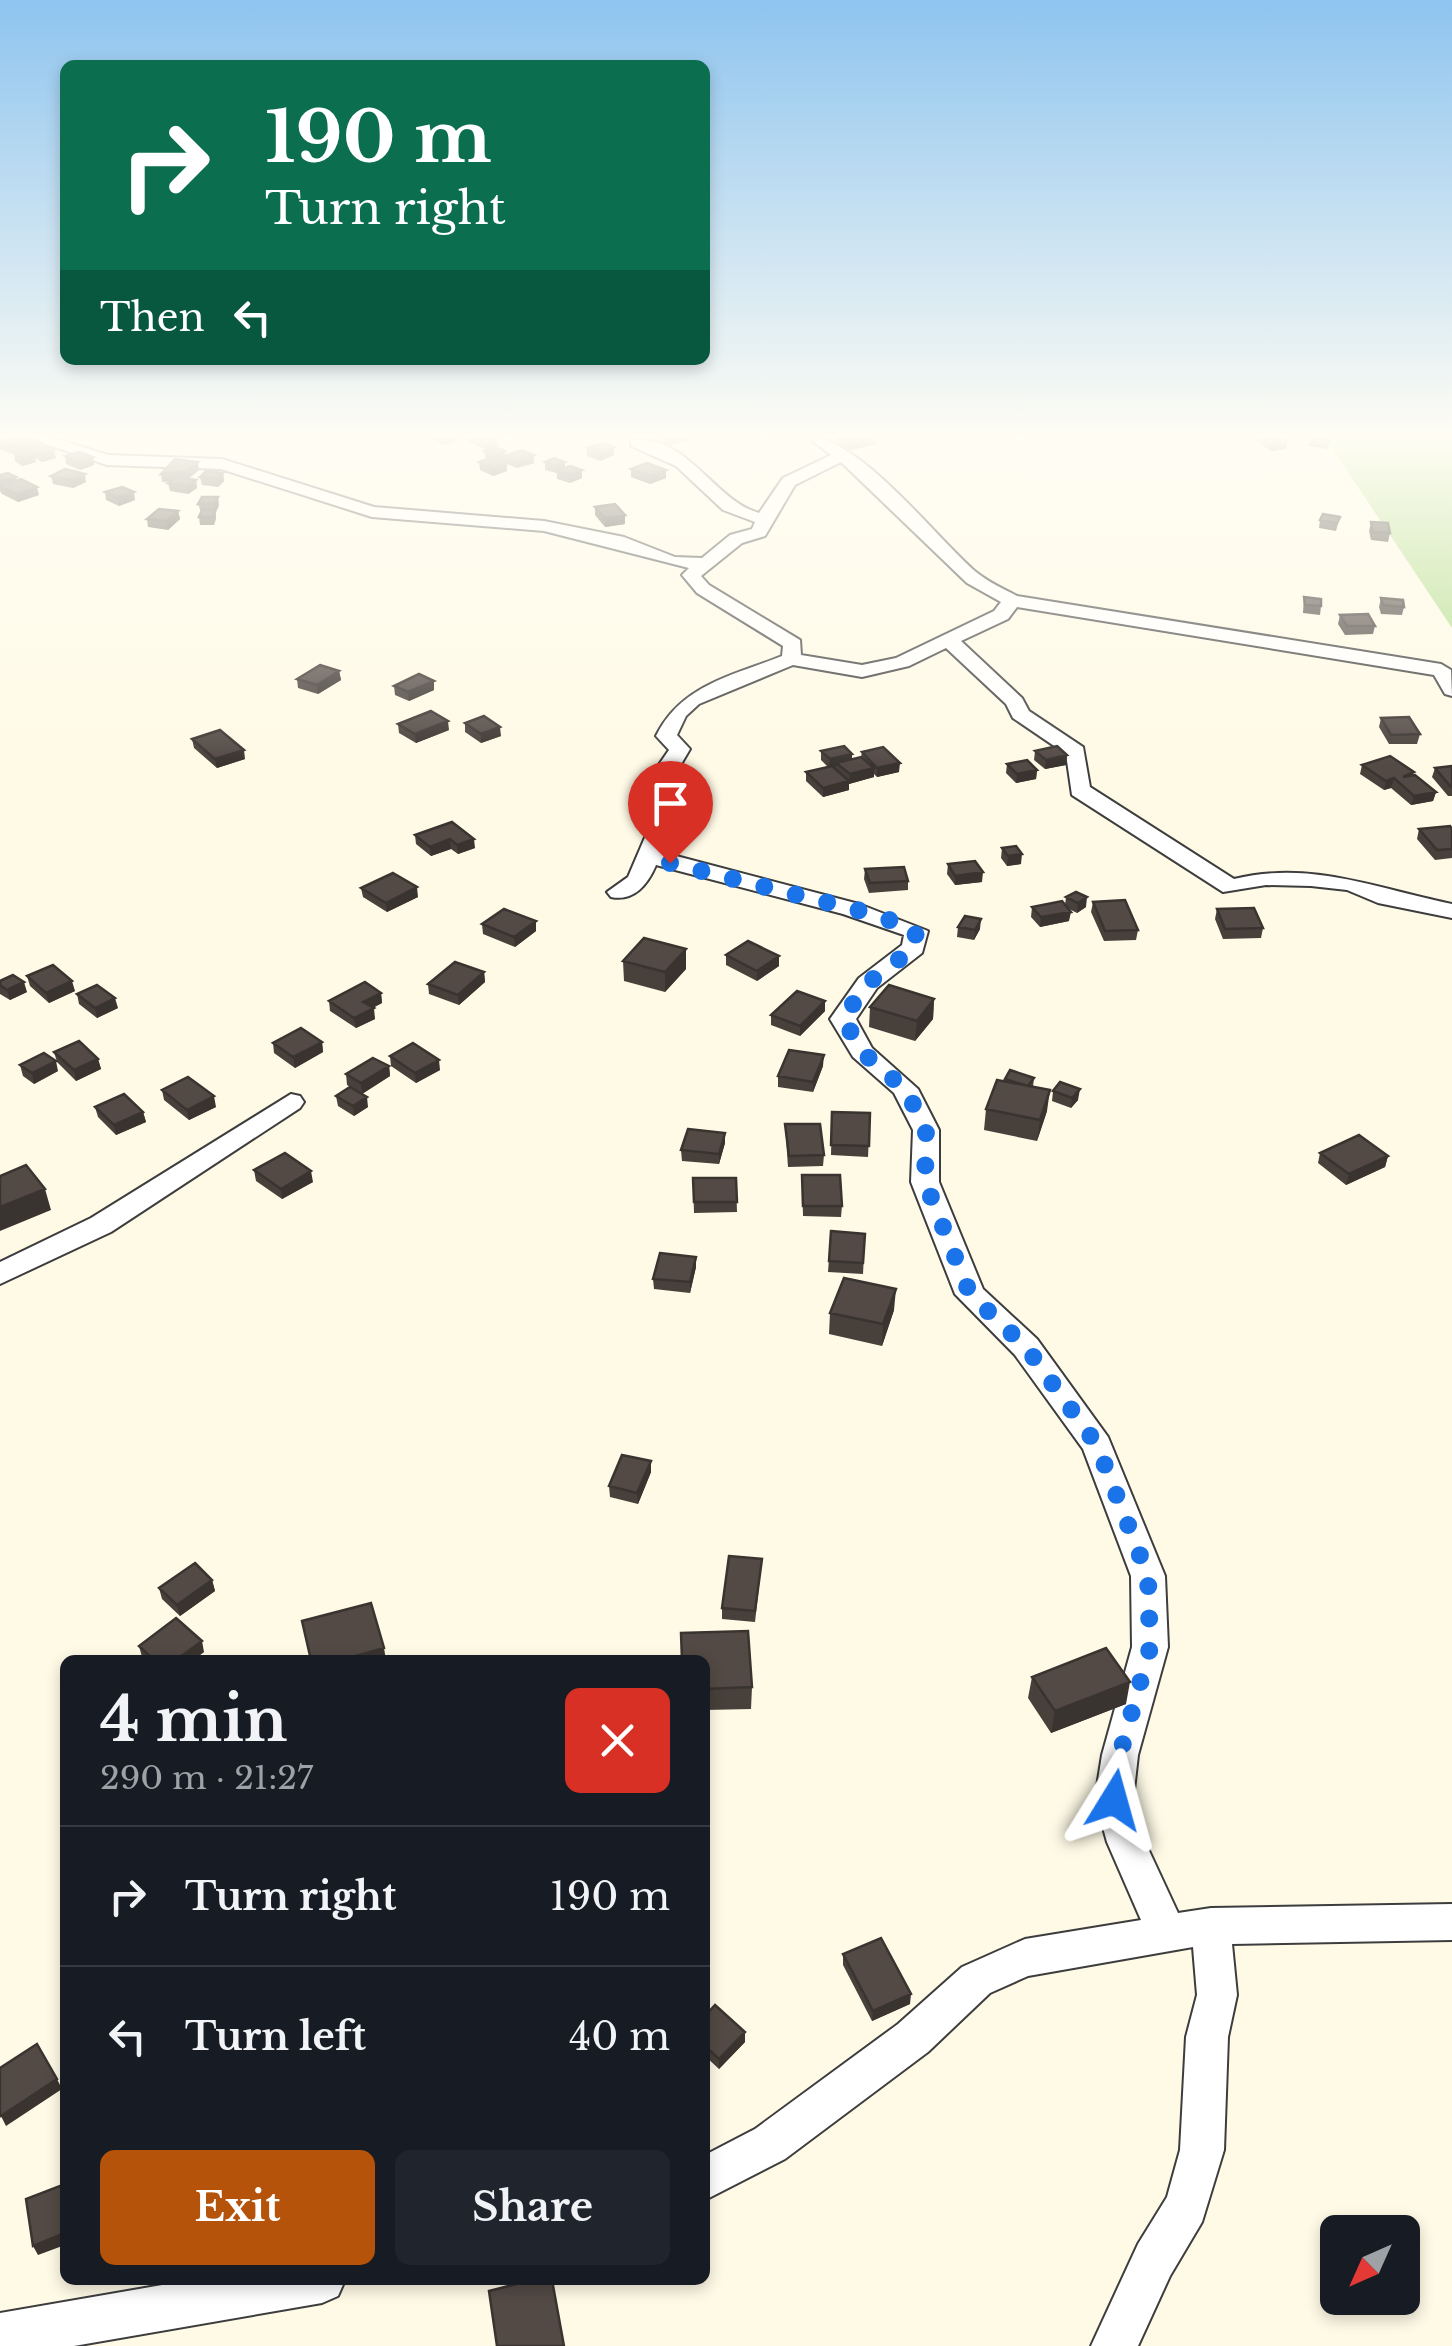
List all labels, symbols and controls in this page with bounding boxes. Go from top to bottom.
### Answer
text: 190 m [265,94,492,181]
icon: right [100,100,230,230]
text: Turn right [265,180,506,236]
icon: left [225,290,280,345]
text: Then [100,294,205,341]
pin [628,761,713,864]
icon: arrive [643,776,698,831]
text: 4 min [100,1683,287,1757]
button: close [565,1688,670,1793]
position arrow [1062,1748,1166,1852]
text: 290 m · 21:27 [100,1758,313,1798]
icon: right [100,1869,155,1924]
text: Turn right [185,1873,396,1920]
text: 190 m [550,1873,670,1920]
icon: left [100,2009,155,2064]
text: Turn left [185,2013,366,2060]
text: 40 m [569,2013,670,2060]
button: Exit [100,2150,375,2265]
button: Share [395,2150,670,2265]
north arrow [1320,2215,1420,2315]
map controls [1320,2215,1420,2315]

